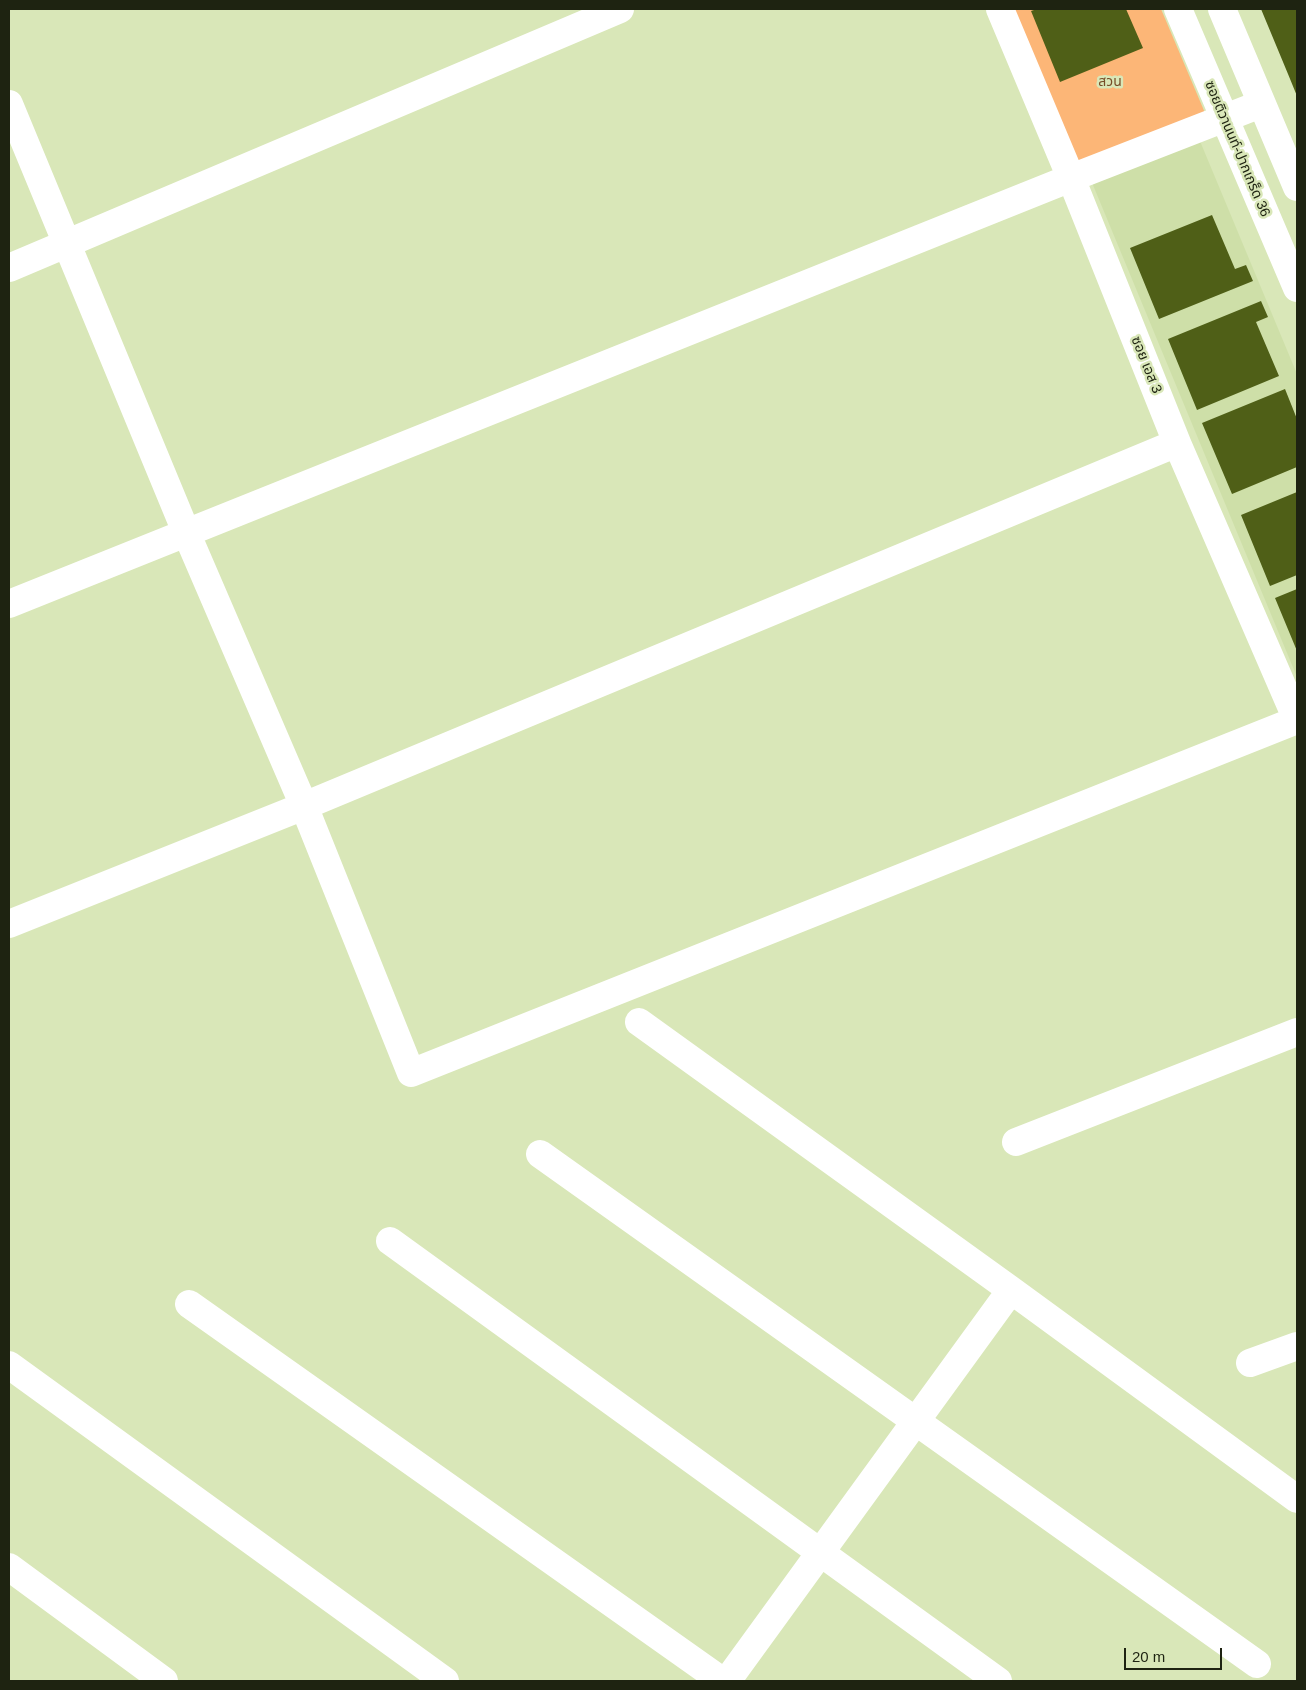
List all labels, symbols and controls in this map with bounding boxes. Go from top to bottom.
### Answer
park label: สวน [1098,74,1122,90]
street label: ซอยติวานนท์-ปากเกร็ด 36 [1201,79,1273,219]
street label: ซอย เอส 3 [1127,334,1165,396]
scale bar [1126,1638,1224,1670]
text: 20 m [1132,1648,1165,1665]

